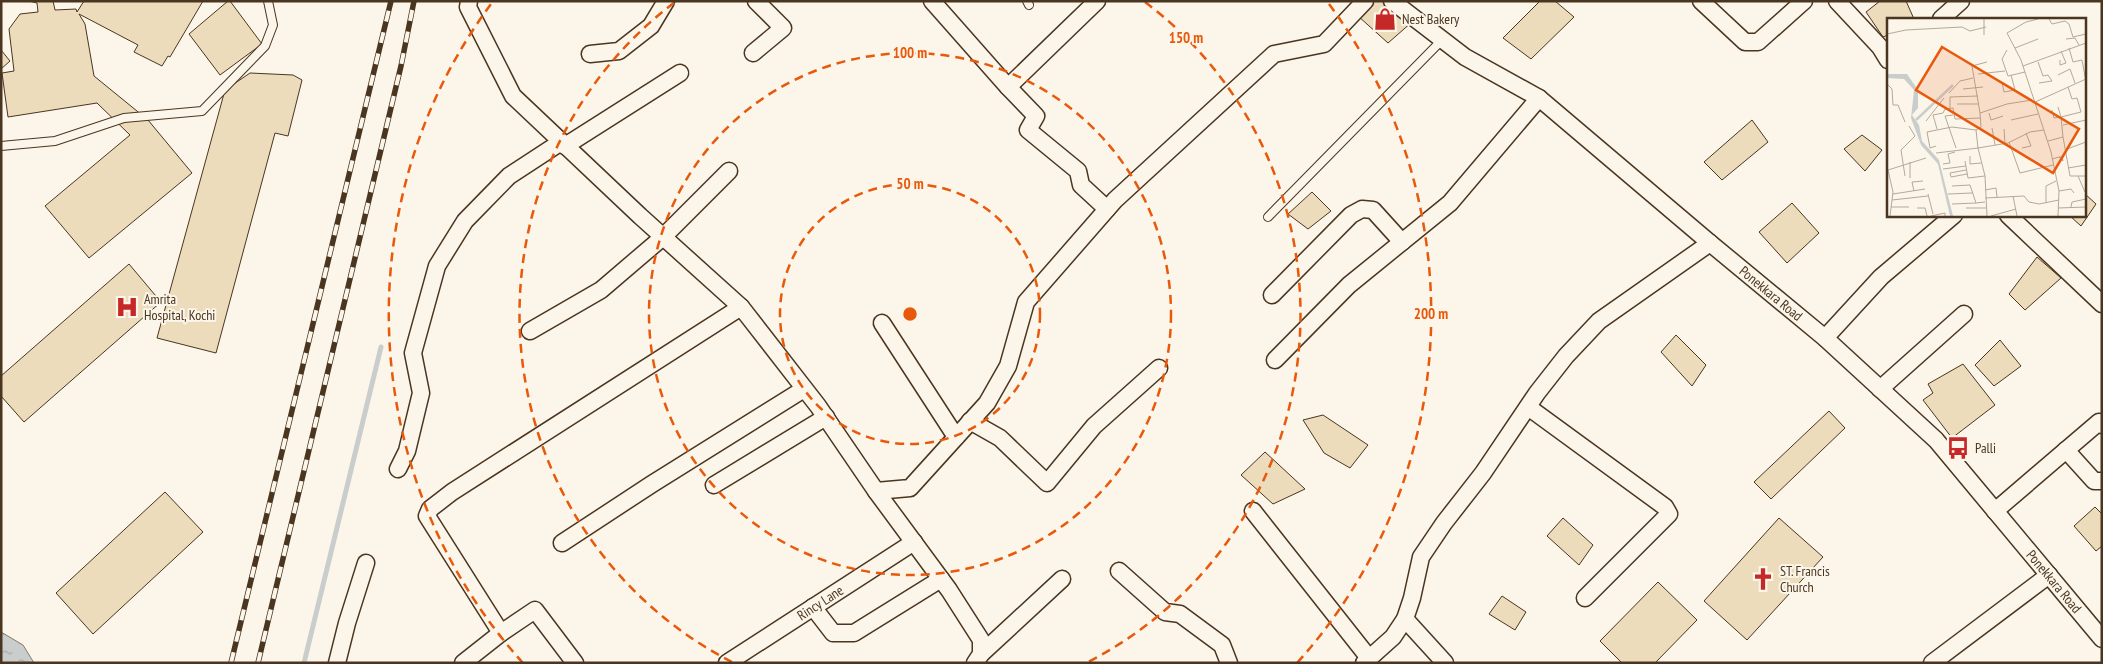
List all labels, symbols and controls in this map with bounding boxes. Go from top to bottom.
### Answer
shop icon: Nest Bakery [1372,6,1398,32]
place label: Nest Bakery [1402,10,1460,28]
inset map [1887,18,2086,216]
text: 150 m [1169,28,1203,47]
text: 100 m [893,43,927,62]
text: 50 m [896,174,924,193]
street label: Ponekkara Road [1736,262,1806,325]
place label: Amrita Hospital, Kochi [144,290,215,324]
hospital icon: Amrita Hospital, Kochi [114,294,140,320]
text: 200 m [1414,304,1448,323]
centre of rings [901,305,919,323]
bus stop icon: Palli [1945,435,1971,461]
place label: Palli [1975,439,1996,457]
street label: Ponekkara Road [2023,546,2086,617]
place label: ST. Francis Church [1780,562,1830,596]
church icon: ST. Francis Church [1750,566,1776,592]
street label: Rincy Lane [794,581,847,624]

